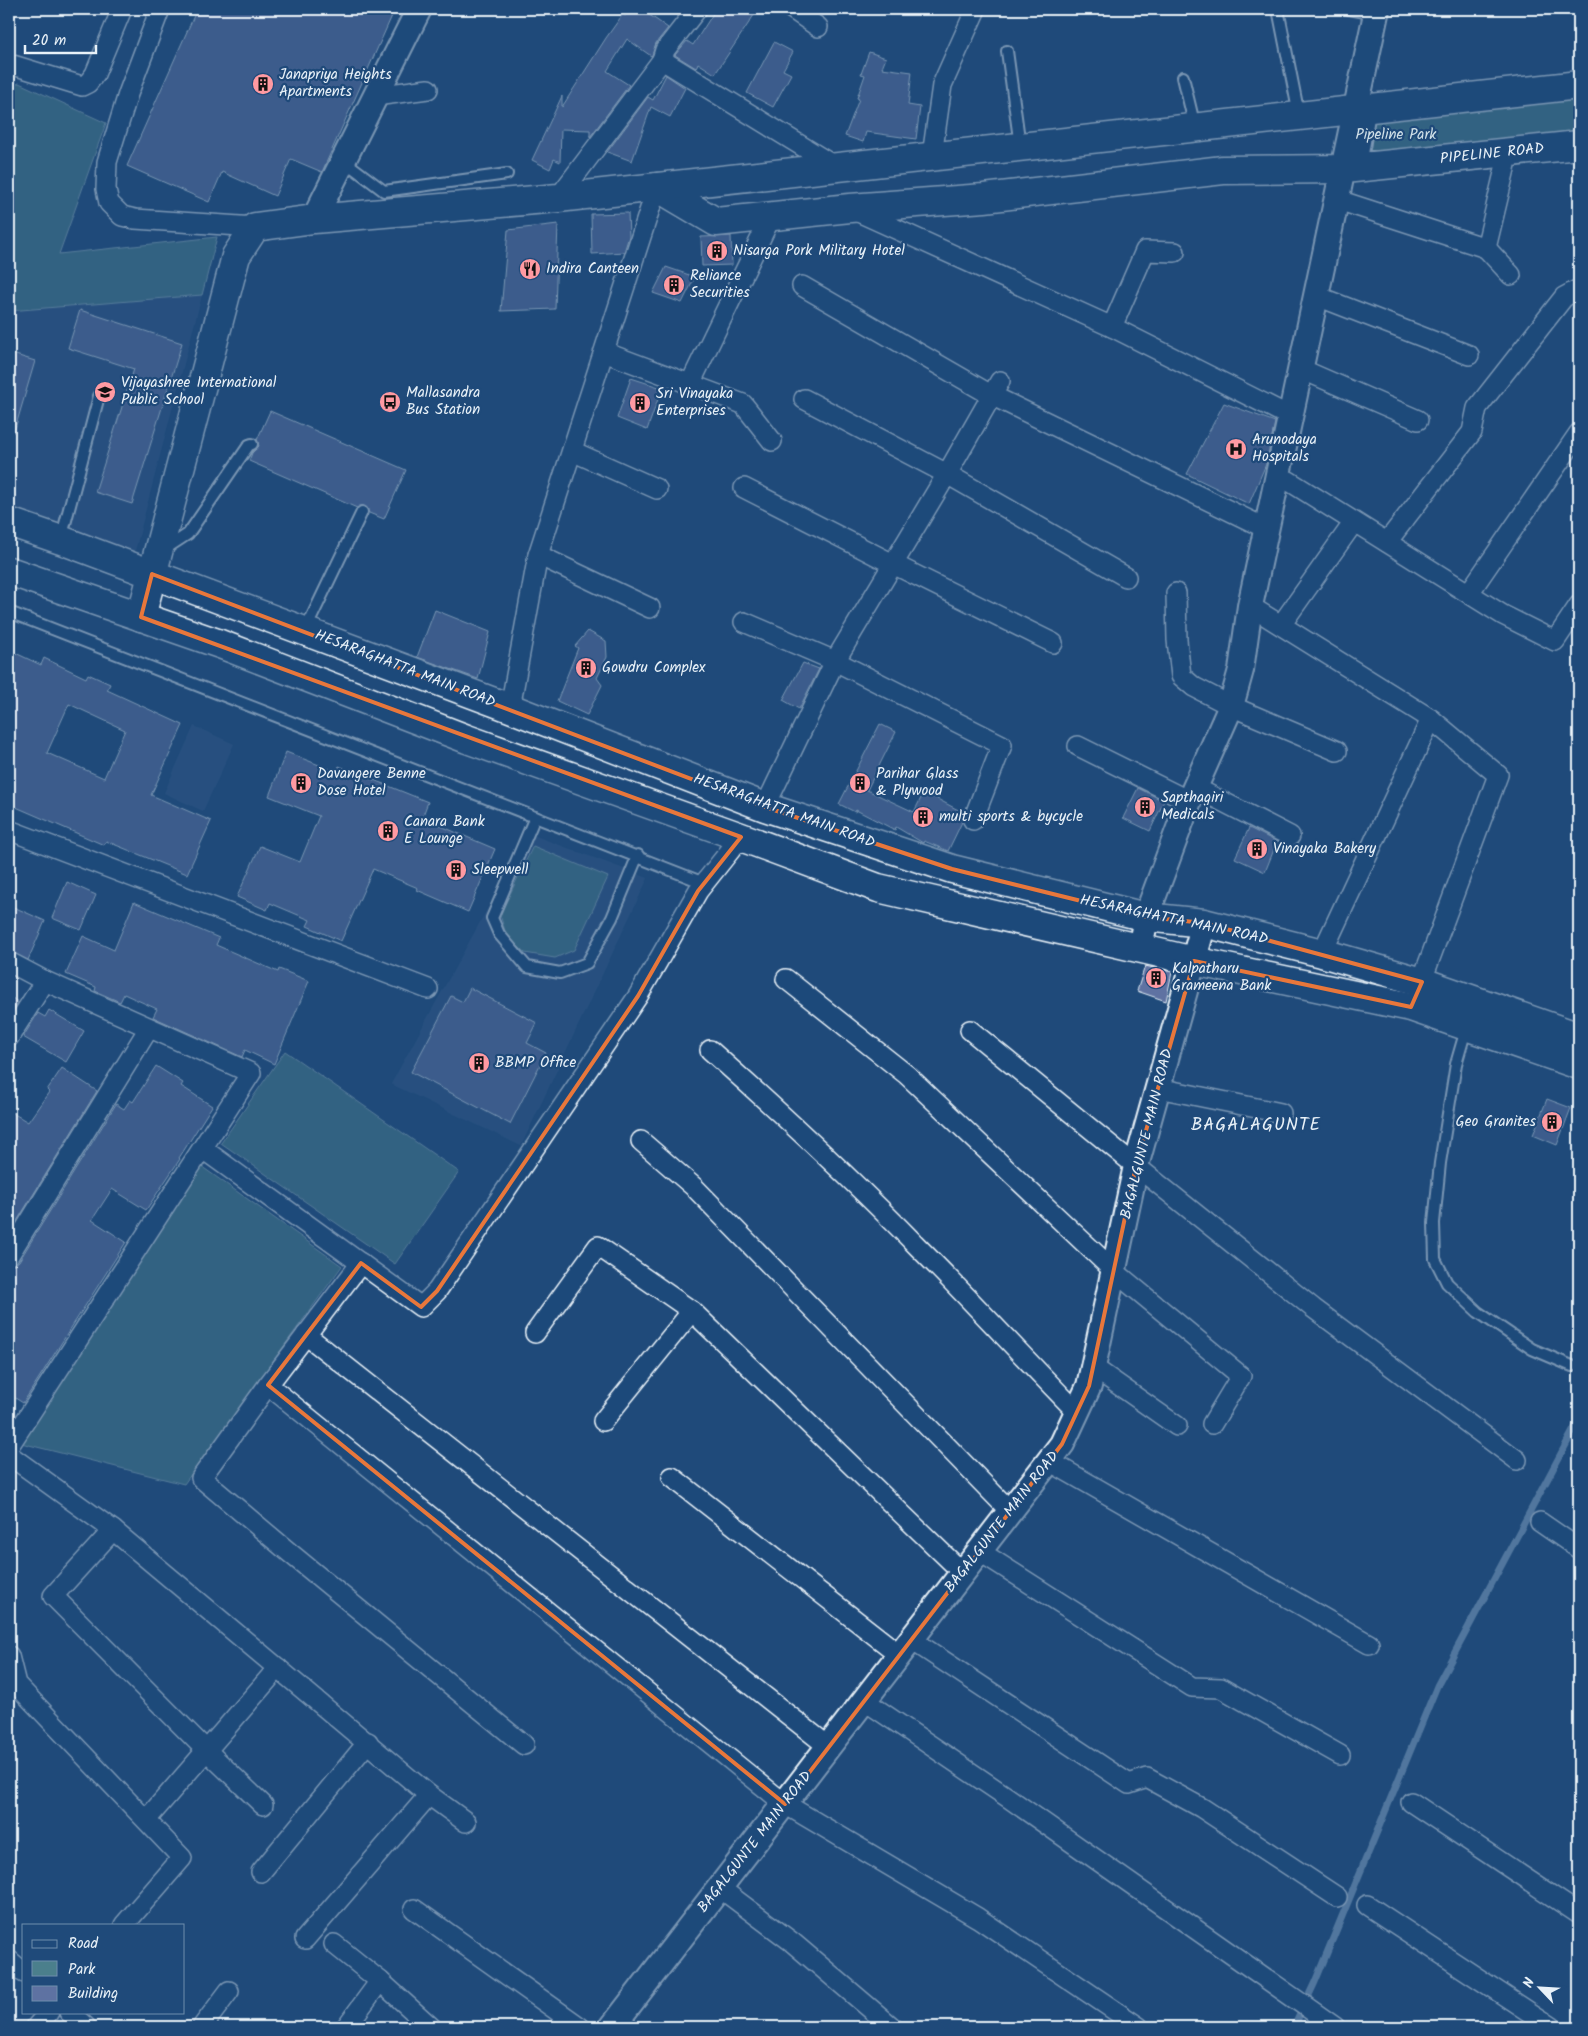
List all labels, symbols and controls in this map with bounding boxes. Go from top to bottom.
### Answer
scale bar [25,22,96,54]
text: 20 m [32,29,66,53]
place label: Janapriya Heights Apartments [279,63,392,104]
building icon: Janapriya Heights Apartments [251,72,275,96]
park label: Pipeline Park [1356,123,1437,147]
street label: PIPELINE ROAD [1439,137,1545,171]
building icon: Nisarga Pork Military Hotel [705,239,729,263]
place label: Nisarga Pork Military Hotel [733,239,905,263]
restaurant icon: Indira Canteen [518,257,542,281]
place label: Indira Canteen [546,257,639,281]
place label: Reliance Securities [690,264,750,305]
building icon: Reliance Securities [662,273,686,297]
place label: Vijayashree International Public School [121,371,277,412]
school or university icon: Vijayashree International Public School [93,380,117,404]
place label: Mallasandra Bus Station [406,381,480,422]
place label: Sri Vinayaka Enterprises [656,382,733,423]
bus stop icon: Mallasandra Bus Station [378,390,402,414]
building icon: Sri Vinayaka Enterprises [628,391,652,415]
place label: Arunodaya Hospitals [1252,428,1317,469]
hospital icon: Arunodaya Hospitals [1224,437,1248,461]
street label: HESARAGHATTA MAIN ROAD [311,623,499,715]
building icon: Gowdru Complex [574,656,598,680]
place label: Gowdru Complex [602,656,706,680]
place label: Davangere Benne Dose Hotel [317,762,426,803]
place label: Parihar Glass & Plywood [876,762,959,803]
street label: HESARAGHATTA MAIN ROAD [690,767,879,855]
building icon: Davangere Benne Dose Hotel [289,771,313,795]
building icon: Parihar Glass & Plywood [848,771,872,795]
place label: Sapthagiri Medicals [1161,786,1225,827]
building icon: Sapthagiri Medicals [1133,795,1157,819]
building icon: multi sports & bycycle [911,805,935,829]
place label: multi sports & bycycle [939,805,1083,829]
place label: Canara Bank E Lounge [404,810,486,851]
building icon: Canara Bank E Lounge [376,819,400,843]
building icon: Vinayaka Bakery [1245,837,1269,861]
place label: Vinayaka Bakery [1273,837,1377,861]
building icon: Sleepwell [444,858,468,882]
place label: Sleepwell [472,858,529,882]
street label: HESARAGHATTA MAIN ROAD [1078,888,1271,952]
place label: Kalpatharu Grameena Bank [1172,957,1272,998]
building icon: Kalpatharu Grameena Bank [1144,966,1168,990]
street label: BAGALGUNTE MAIN ROAD [1114,1046,1180,1222]
building icon: BBMP Office [467,1051,491,1075]
place label: BBMP Office [495,1051,577,1075]
place label: Geo Granites [1456,1110,1537,1134]
building icon: Geo Granites [1540,1110,1564,1134]
district label: BAGALAGUNTE [1191,1111,1321,1140]
street label: BAGALGUNTE MAIN ROAD [939,1445,1065,1598]
street label: BAGALGUNTE MAIN ROAD [692,1765,818,1918]
legend [22,1924,185,2014]
text: Road [68,1932,99,1956]
text: Park [68,1958,96,1982]
north arrow [1516,1964,1566,2014]
text: N [1517,1974,1541,1992]
text: Building [68,1982,118,2006]

